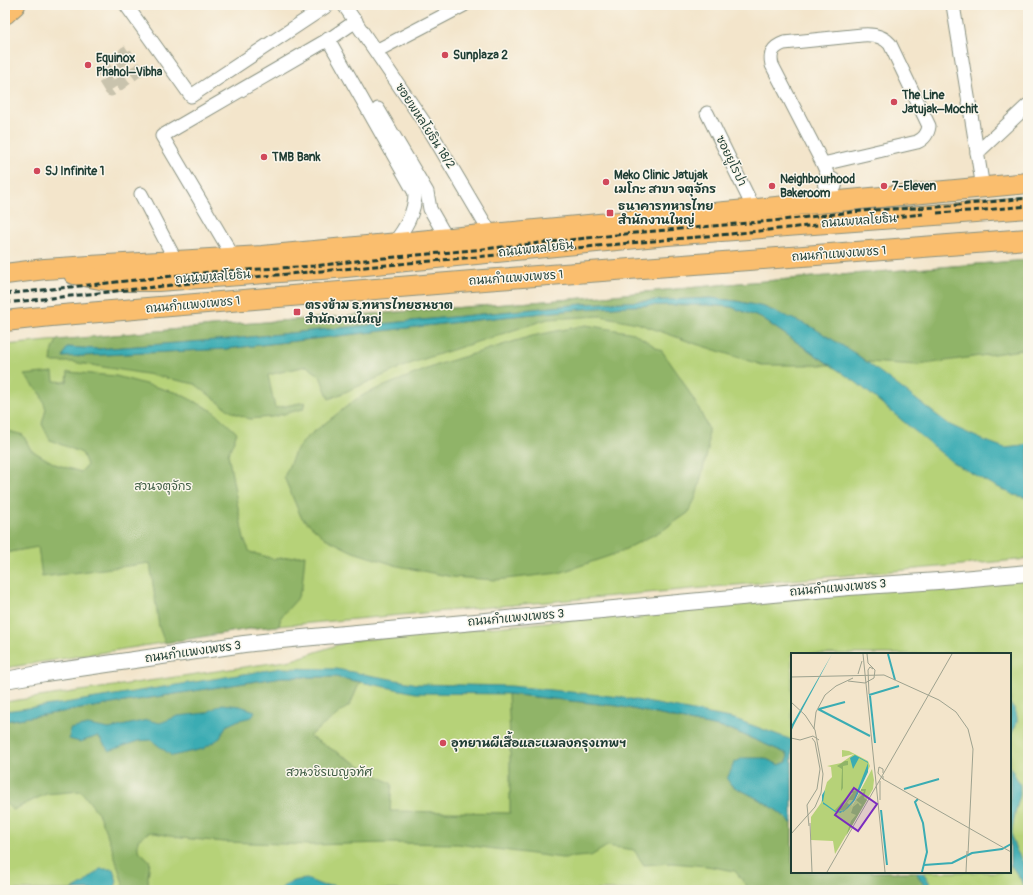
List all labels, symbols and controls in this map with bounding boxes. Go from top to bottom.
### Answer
place label: Sunplaza 2 [453,48,508,63]
marker: Sunplaza 2 [440,50,450,60]
place label: Equinox Phahol–Vibha [96,51,163,80]
marker: Equinox Phahol–Vibha [83,60,93,70]
street label: ซอยพหลโยธิน 18/2 [392,80,459,172]
place label: The Line Jatujak–Mochit [901,88,979,117]
marker: The Line Jatujak–Mochit [889,97,899,107]
street label: ซอยยูโรปา [711,133,751,189]
place label: TMB Bank [271,150,322,165]
marker: TMB Bank [259,152,269,162]
place label: SJ Infinite 1 [45,164,105,179]
marker: SJ Infinite 1 [32,166,42,176]
place label: Meko Clinic Jatujak เมโกะ สาขา จตุจักร [614,168,716,198]
place label: Neighbourhood Bakeroom [780,172,855,201]
marker: Meko Clinic Jatujak เมโกะ สาขา จตุจักร [601,177,611,187]
place label: 7-Eleven [892,179,937,194]
marker: Neighbourhood Bakeroom [767,181,777,191]
marker: 7-Eleven [879,181,889,191]
place label: ธนาคารทหารไทย สำนักงานใหญ่ [618,198,714,228]
marker: ธนาคารทหารไทย สำนักงานใหญ่ [605,208,615,218]
street label: ถนนพหลโยธิน [821,210,897,231]
street label: ถนนพหลโยธิน [497,237,574,260]
street label: ถนนกำแพงเพชร 1 [791,243,887,265]
street label: ถนนพหลโยธิน [175,266,251,287]
street label: ถนนกำแพงเพชร 1 [468,267,564,289]
street label: ถนนกำแพงเพชร 1 [145,293,241,317]
place label: ตรงข้าม ธ.ทหารไทยธนชาต สำนักงานใหญ่ [305,297,453,327]
marker: ตรงข้าม ธ.ทหารไทยธนชาต สำนักงานใหญ่ [292,307,302,317]
park label: สวนจตุจักร [134,479,192,495]
street label: ถนนกำแพงเพชร 3 [789,576,887,600]
street label: ถนนกำแพงเพชร 3 [467,606,565,630]
street label: ถนนกำแพงเพชร 3 [144,638,242,666]
inset map [791,653,1011,873]
place label: อุทยานผีเสื้อและแมลงกรุงเทพฯ [451,731,627,752]
marker: อุทยานผีเสื้อและแมลงกรุงเทพฯ [438,738,448,748]
park label: สวนวชิรเบญจทัศ [286,765,373,780]

